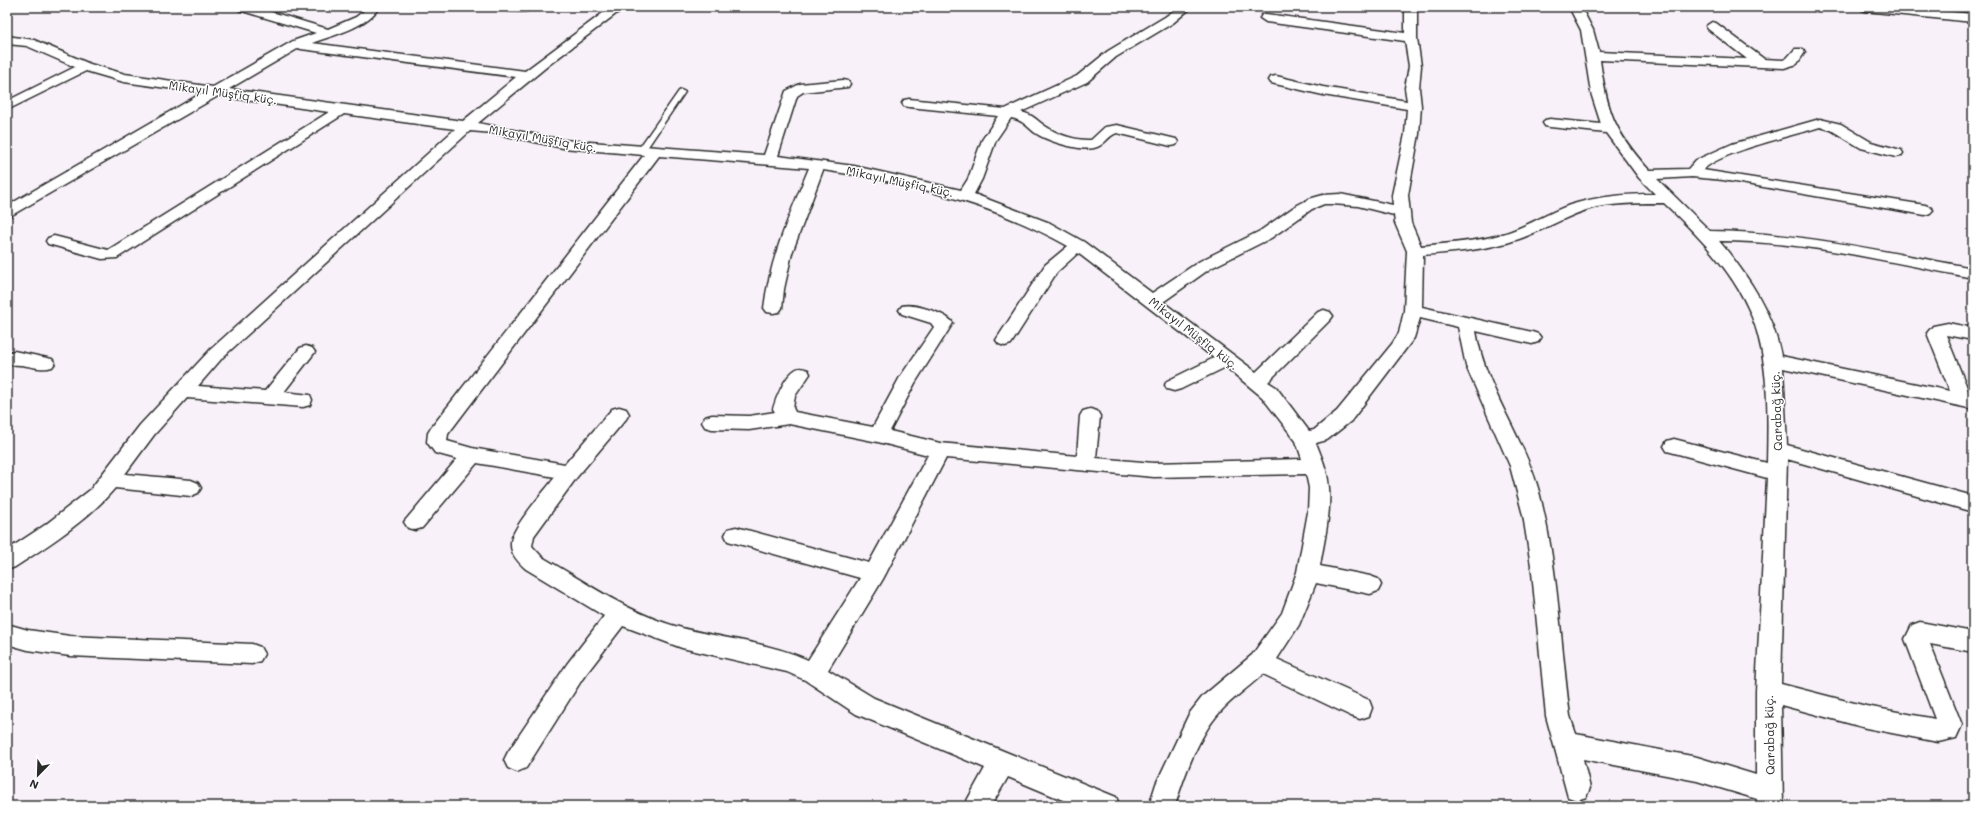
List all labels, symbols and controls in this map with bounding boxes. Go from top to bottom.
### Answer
street label: Mikayıl Müşfiq küç. [168,76,278,108]
street label: Mikayıl Müşfiq küç. [488,121,598,155]
street label: Mikayıl Müşfiq küç. [845,162,955,200]
street label: Mikayıl Müşfiq küç. [1146,293,1242,373]
street label: Qarabağ küç. [1767,371,1785,451]
street label: Qarabağ küç. [1760,695,1778,775]
north arrow [18,755,58,795]
text: N [27,776,41,793]

